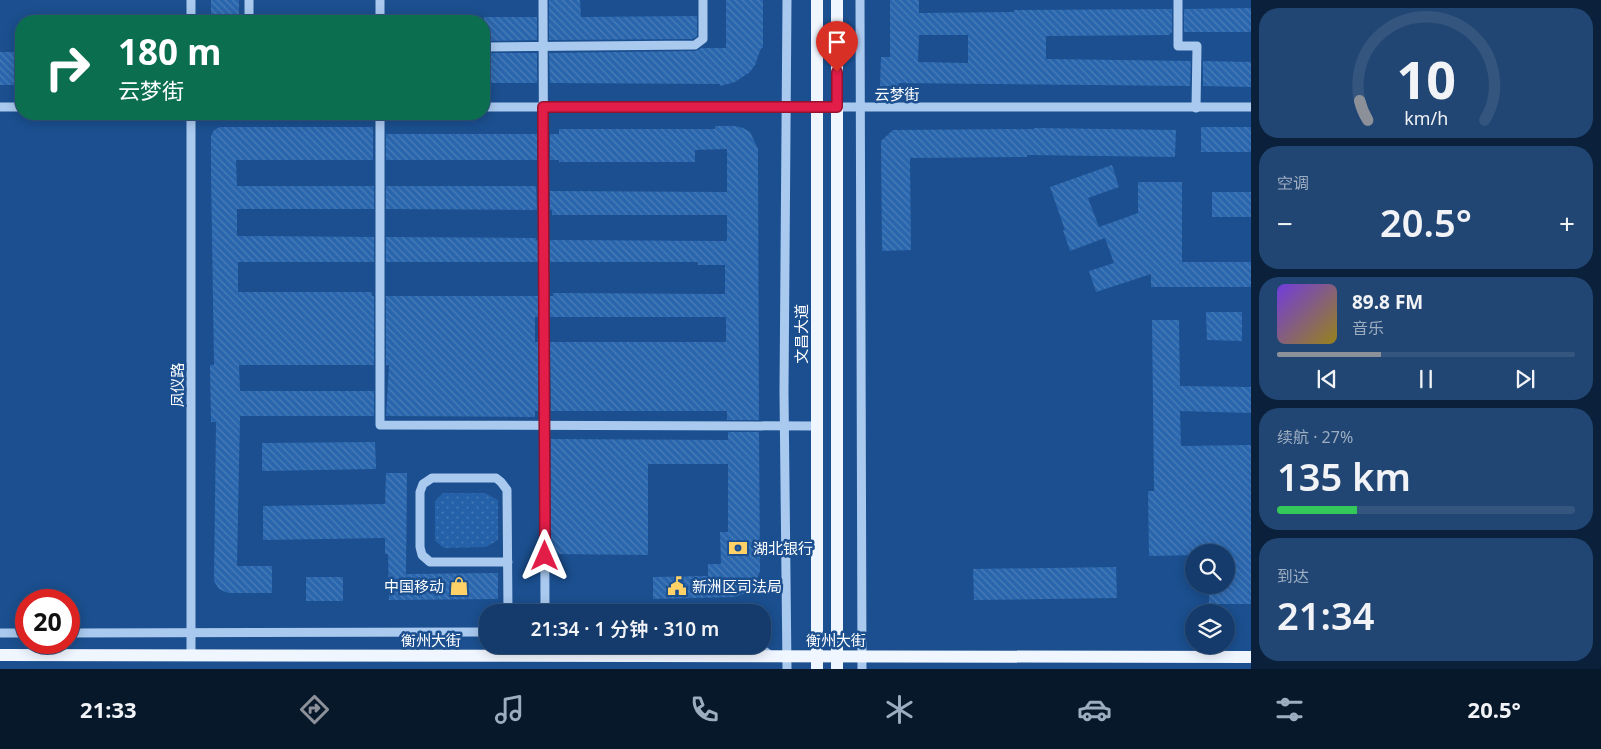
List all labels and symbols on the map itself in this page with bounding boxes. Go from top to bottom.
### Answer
pin [816,21,858,72]
street label: 云梦街 [874,84,920,104]
street label: 文昌大道 [791,304,811,364]
street label: 凤仪路 [167,362,187,408]
position arrow [518,529,570,581]
bank icon: 湖北银行 [727,537,749,559]
place label: 湖北银行 [753,538,813,558]
shop icon: 中国移动 [448,575,470,597]
public building icon: 新洲区司法局 [666,575,688,597]
place label: 中国移动 [384,576,444,596]
place label: 新洲区司法局 [692,576,782,596]
speed limit sign: 20 [15,589,80,654]
street label: 衡州大街 [401,630,461,650]
street label: 衡州大街 [806,630,866,650]

